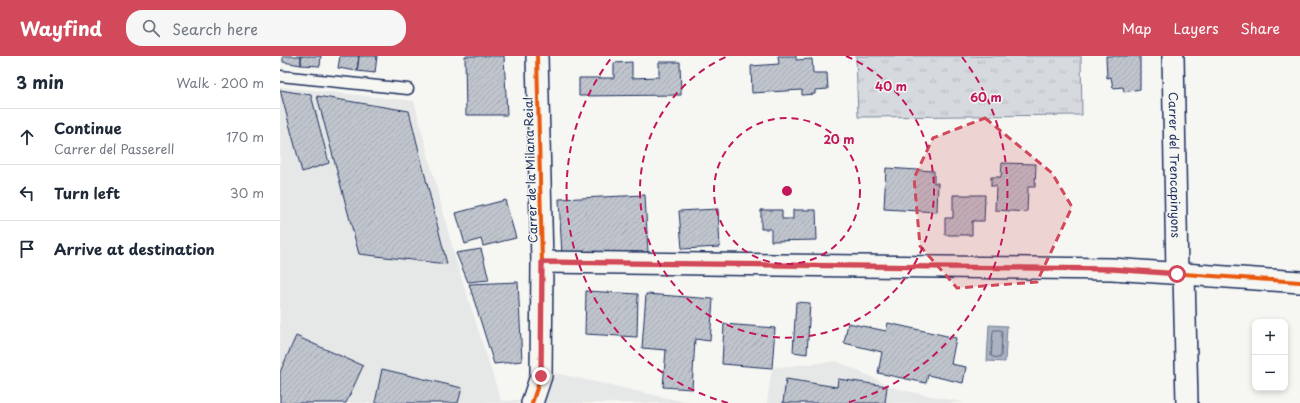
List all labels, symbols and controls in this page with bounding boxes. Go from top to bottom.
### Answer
search box [126,10,406,46]
text: Wayfind [20,14,102,42]
icon: search [140,17,162,39]
text: Search here [172,17,258,40]
text: Map [1122,18,1152,39]
text: Layers [1174,18,1219,39]
text: Share [1241,18,1280,39]
text: 3 min [16,69,64,95]
text: Walk · 200 m [176,73,264,92]
text: 40 m [875,77,907,95]
text: 60 m [970,88,1002,106]
street label: Carrer del Trencapinyons [1165,92,1185,239]
street label: Carrer de la Milana Reial [518,97,542,243]
text: Continue [54,116,122,139]
icon: ahead [16,126,38,148]
text: 170 m [226,127,264,146]
text: 20 m [823,130,855,148]
text: Carrer del Passerell [54,139,174,158]
text: Turn left [54,181,120,204]
icon: left [16,182,38,204]
text: 30 m [230,183,264,202]
centre of rings [780,184,794,198]
text: Arrive at destination [54,237,215,260]
icon: arrive [16,238,38,260]
route start [1168,265,1186,283]
map controls [1252,319,1288,391]
button: + [1252,319,1288,355]
button: − [1252,355,1288,391]
route end [532,367,550,385]

